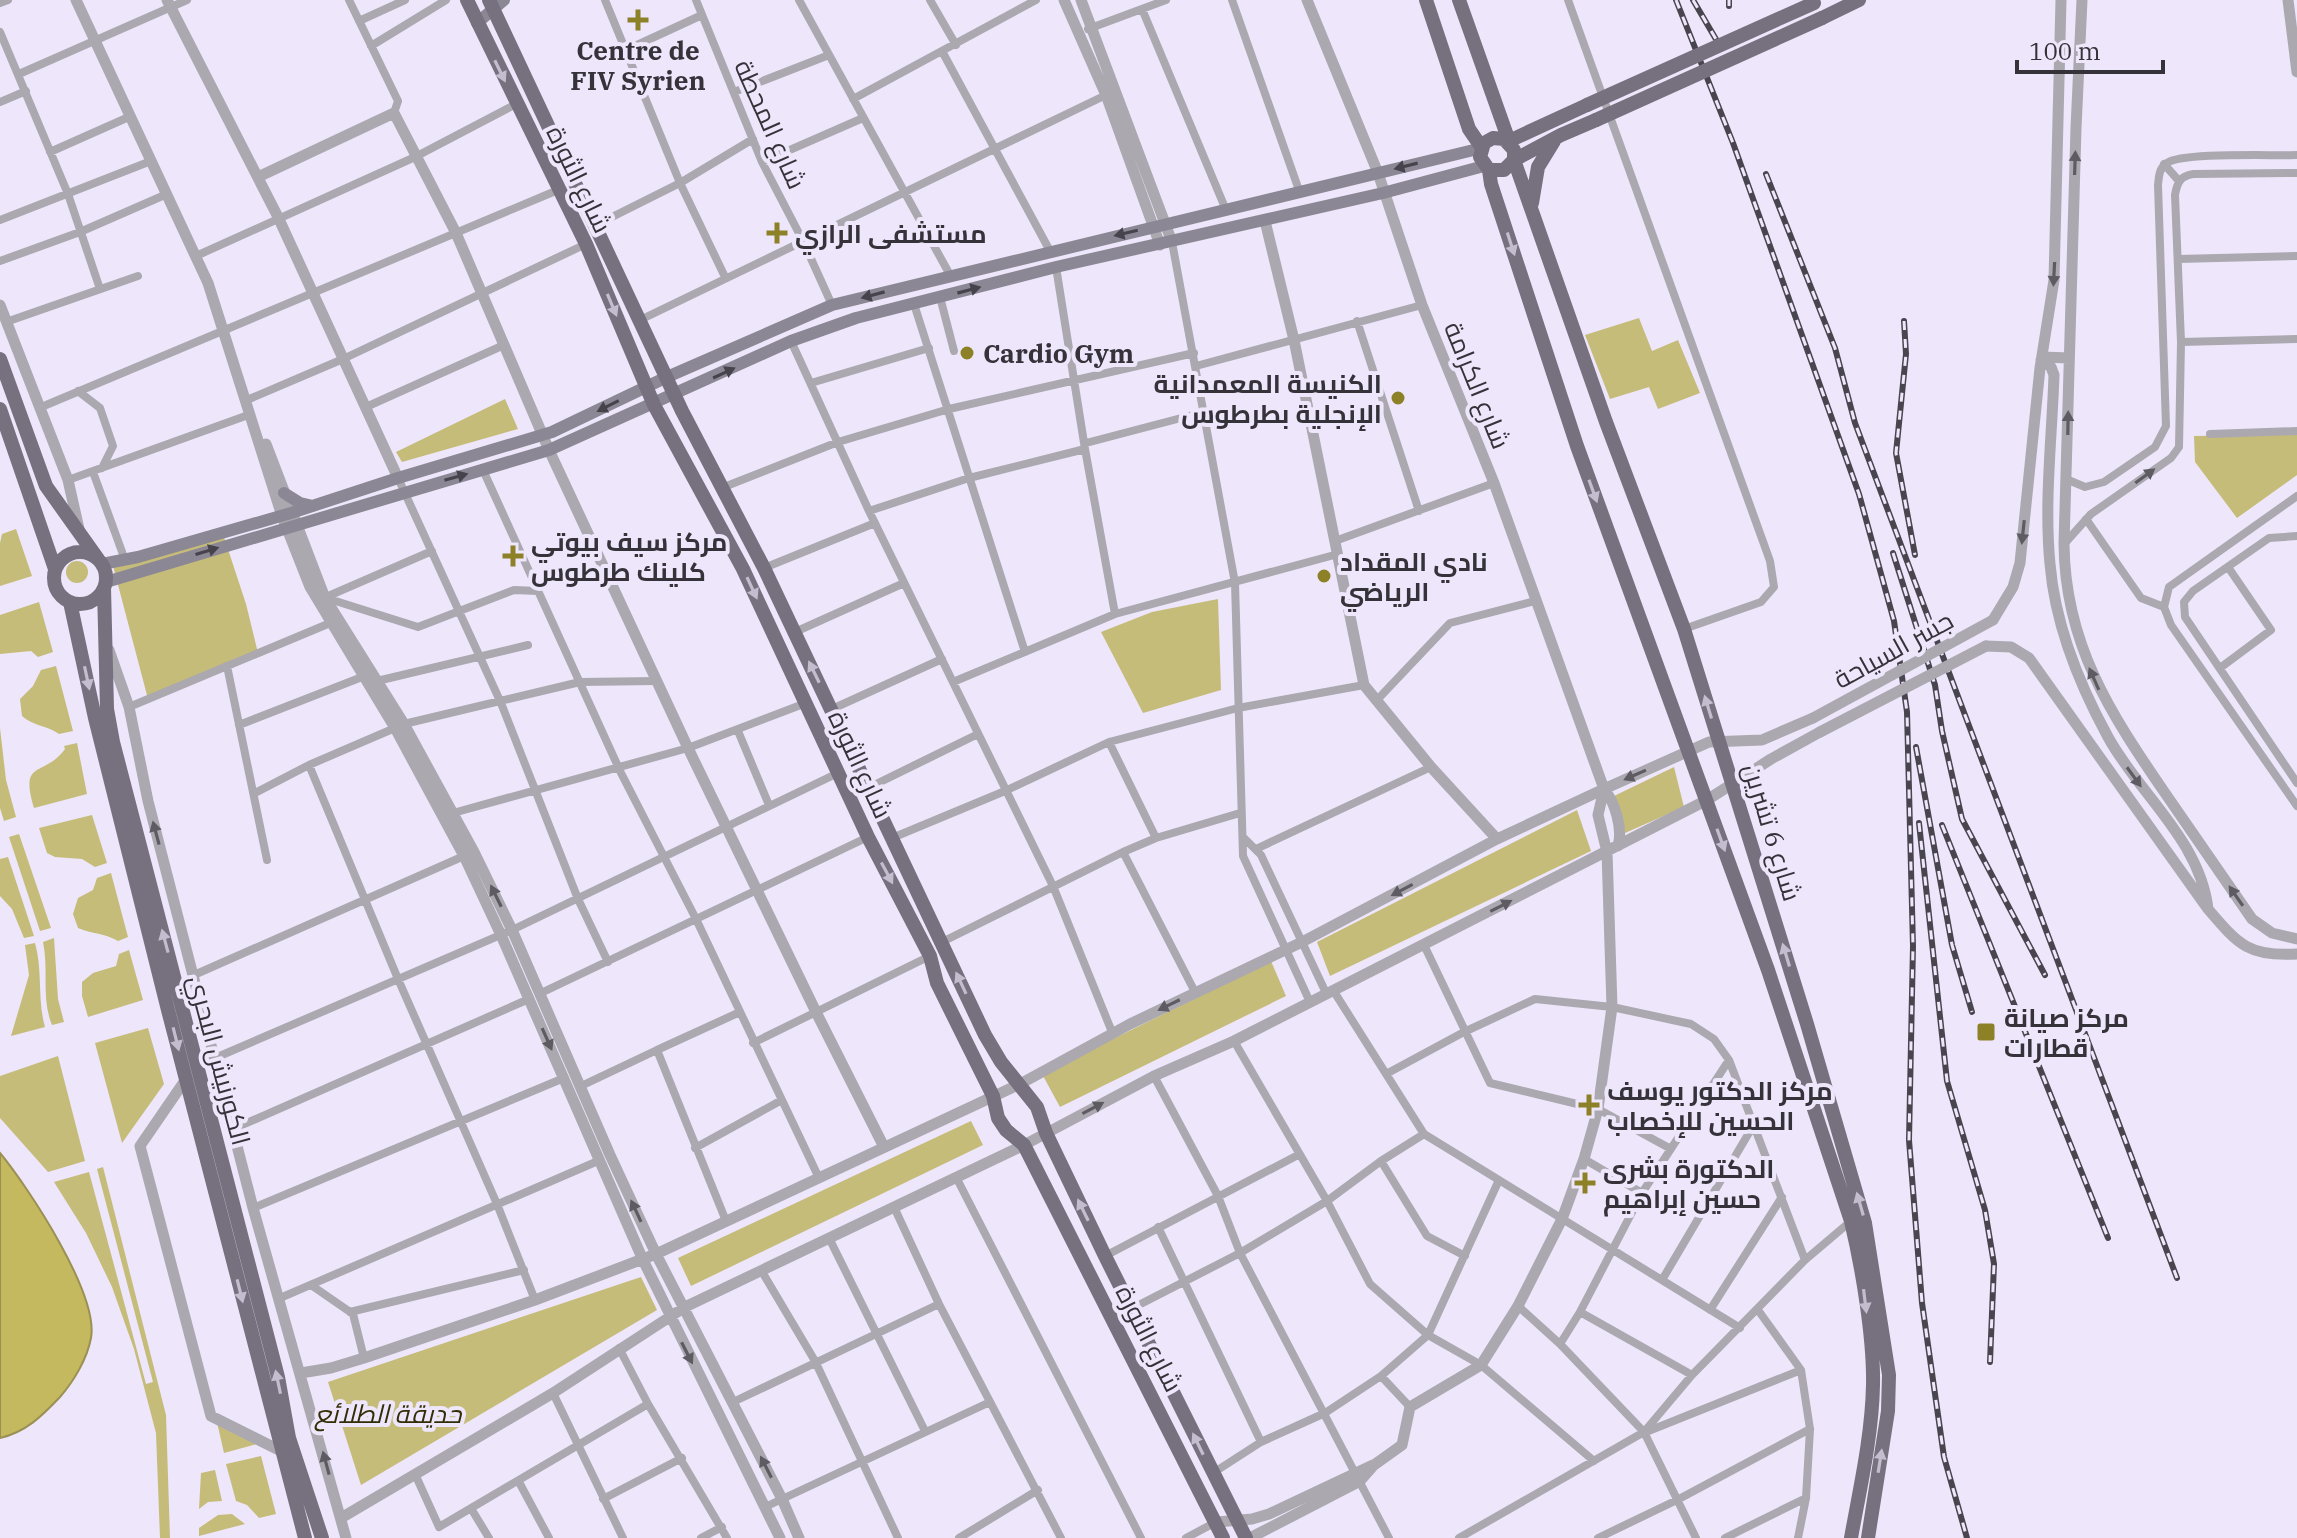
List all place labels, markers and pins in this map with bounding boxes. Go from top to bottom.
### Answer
marker: Centre de FIV Syrien [627,9,649,31]
place label: Centre de FIV Syrien [570,33,706,97]
place label: مستشفى الرازي [795,216,987,255]
marker: مستشفى الرازي [766,222,788,244]
place label: Cardio Gym [983,336,1134,370]
marker: Cardio Gym [958,344,976,362]
place label: الكنيسة المعمدانية الإنجلية بطرطوس [1154,366,1382,431]
marker: الكنيسة المعمدانية الإنجلية بطرطوس [1389,389,1407,407]
place label: مركز سيف بيوتي كلينك طرطوس [531,524,727,588]
place label: نادي المقداد الرياضي [1340,544,1488,612]
marker: مركز سيف بيوتي كلينك طرطوس [502,545,524,567]
marker: نادي المقداد الرياضي [1315,567,1333,585]
place label: مركز صيانة قطارات [2004,1000,2129,1064]
marker: مركز صيانة قطارات [1975,1021,1997,1043]
place label: مركز الدكتور يوسف الحسين للإخصاب [1607,1073,1833,1138]
marker: مركز الدكتور يوسف الحسين للإخصاب [1578,1094,1600,1116]
place label: الدكتورة بشرى حسين إبراهيم [1603,1151,1774,1217]
marker: الدكتورة بشرى حسين إبراهيم [1574,1172,1596,1194]

